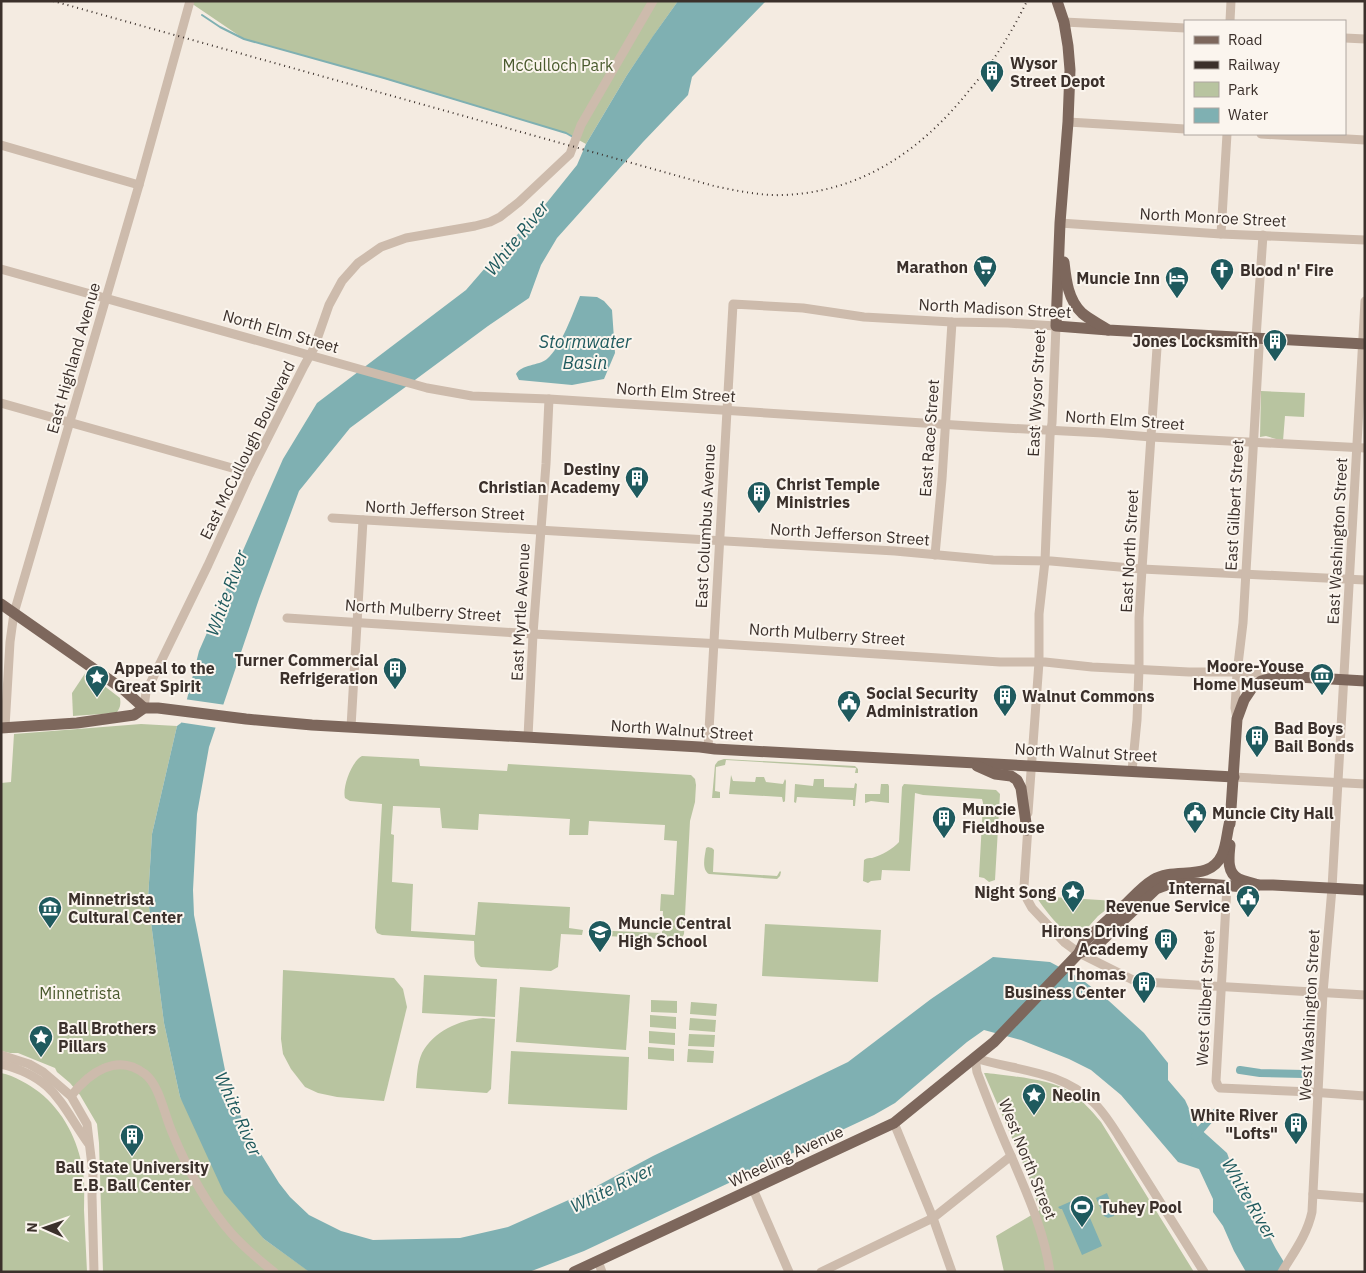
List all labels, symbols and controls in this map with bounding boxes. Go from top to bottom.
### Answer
legend [1184,20,1346,135]
text: Road [1228,30,1263,49]
place label: Wysor Street Depot [1010,53,1105,91]
park label: McCulloch Park [503,55,614,75]
text: Railway [1228,55,1281,74]
building icon: Wysor Street Depot [979,59,1005,93]
text: Park [1228,80,1258,99]
text: Water [1228,105,1269,124]
water label: White River [479,195,554,280]
street label: North Monroe Street [1139,203,1287,231]
supermarket icon: Marathon [972,254,998,288]
place label: Marathon [896,257,968,277]
church icon: Blood n' Fire [1209,257,1235,291]
place label: Blood n' Fire [1240,260,1334,280]
hotel icon: Muncie Inn [1164,265,1190,299]
place label: Muncie Inn [1076,268,1160,288]
street label: East Highland Avenue [42,280,104,436]
street label: North Madison Street [918,294,1072,322]
street label: North Elm Street [221,305,341,357]
building icon: Jones Locksmith [1262,328,1288,362]
street label: East Wysor Street [1023,329,1049,457]
water label: Stormwater Basin [539,330,632,374]
place label: Jones Locksmith [1132,331,1258,351]
street label: East McCullough Boulevard [195,358,299,542]
street label: North Elm Street [615,378,737,406]
street label: East Race Street [915,378,943,498]
street label: North Elm Street [1064,406,1186,434]
street label: East Gilbert Street [1221,439,1247,571]
street label: East Columbus Avenue [691,443,719,609]
street label: East Washington Street [1323,457,1351,625]
place label: Destiny Christian Academy [478,459,620,497]
building icon: Destiny Christian Academy [624,465,650,499]
place label: Christ Temple Ministries [776,474,880,512]
building icon: Christ Temple Ministries [746,480,772,514]
street label: East North Street [1116,489,1142,613]
street label: North Jefferson Street [365,496,525,524]
street label: North Jefferson Street [769,518,931,550]
street label: East Myrtle Avenue [506,542,534,681]
water label: White River [200,546,253,639]
street label: North Mulberry Street [344,595,502,625]
street label: North Mulberry Street [748,619,906,649]
place label: Turner Commercial Refrigeration [234,650,378,688]
building icon: Turner Commercial Refrigeration [382,656,408,690]
place label: Moore-Youse Home Museum [1193,656,1304,694]
place label: Appeal to the Great Spirit [114,658,215,696]
museum icon: Moore-Youse Home Museum [1309,662,1335,696]
place icon: Appeal to the Great Spirit [84,664,110,698]
place label: Social Security Administration [866,683,979,721]
building icon: Walnut Commons [992,683,1018,717]
place label: Walnut Commons [1022,686,1155,706]
public building icon: Social Security Administration [836,689,862,723]
street label: North Walnut Street [610,715,754,745]
place label: Bad Boys Bail Bonds [1274,718,1354,756]
building icon: Bad Boys Bail Bonds [1244,724,1270,758]
street label: North Walnut Street [1014,738,1158,766]
place label: Muncie Fieldhouse [962,799,1045,837]
public building icon: Muncie City Hall [1182,800,1208,834]
place label: Muncie City Hall [1212,803,1334,823]
building icon: Muncie Fieldhouse [931,805,957,839]
place label: Internal Revenue Service [1105,878,1230,916]
place icon: Night Song [1060,879,1086,913]
place label: Night Song [974,882,1056,902]
public building icon: Internal Revenue Service [1235,884,1261,918]
place label: Minnetrista Cultural Center [68,889,183,927]
museum icon: Minnetrista Cultural Center [37,895,63,929]
place label: Muncie Central High School [618,913,731,951]
school or university icon: Muncie Central High School [587,919,613,953]
place label: Hirons Driving Academy [1041,921,1148,959]
building icon: Hirons Driving Academy [1153,927,1179,961]
street label: West Washington Street [1295,928,1323,1102]
street label: West Gilbert Street [1191,929,1219,1067]
place label: Thomas Business Center [1004,964,1127,1002]
building icon: Thomas Business Center [1131,970,1157,1004]
park label: Minnetrista [39,983,121,1003]
place label: Ball Brothers Pillars [58,1018,156,1056]
place icon: Ball Brothers Pillars [28,1024,54,1058]
water label: White River [210,1068,267,1160]
place icon: Neolin [1021,1082,1047,1116]
place label: Neolin [1052,1085,1101,1105]
street label: West North Street [995,1096,1061,1222]
place label: White River "Lofts" [1190,1105,1279,1143]
building icon: White River "Lofts" [1283,1111,1309,1145]
street label: Wheeling Avenue [726,1121,847,1191]
building icon: Ball State University E.B. Ball Center [119,1123,145,1157]
water label: White River [1217,1154,1282,1244]
place label: Ball State University E.B. Ball Center [55,1157,209,1195]
water label: White River [566,1157,658,1218]
sports icon: Tuhey Pool [1069,1194,1095,1228]
place label: Tuhey Pool [1100,1197,1182,1217]
north arrow [20,1203,70,1253]
text: N [23,1222,41,1233]

